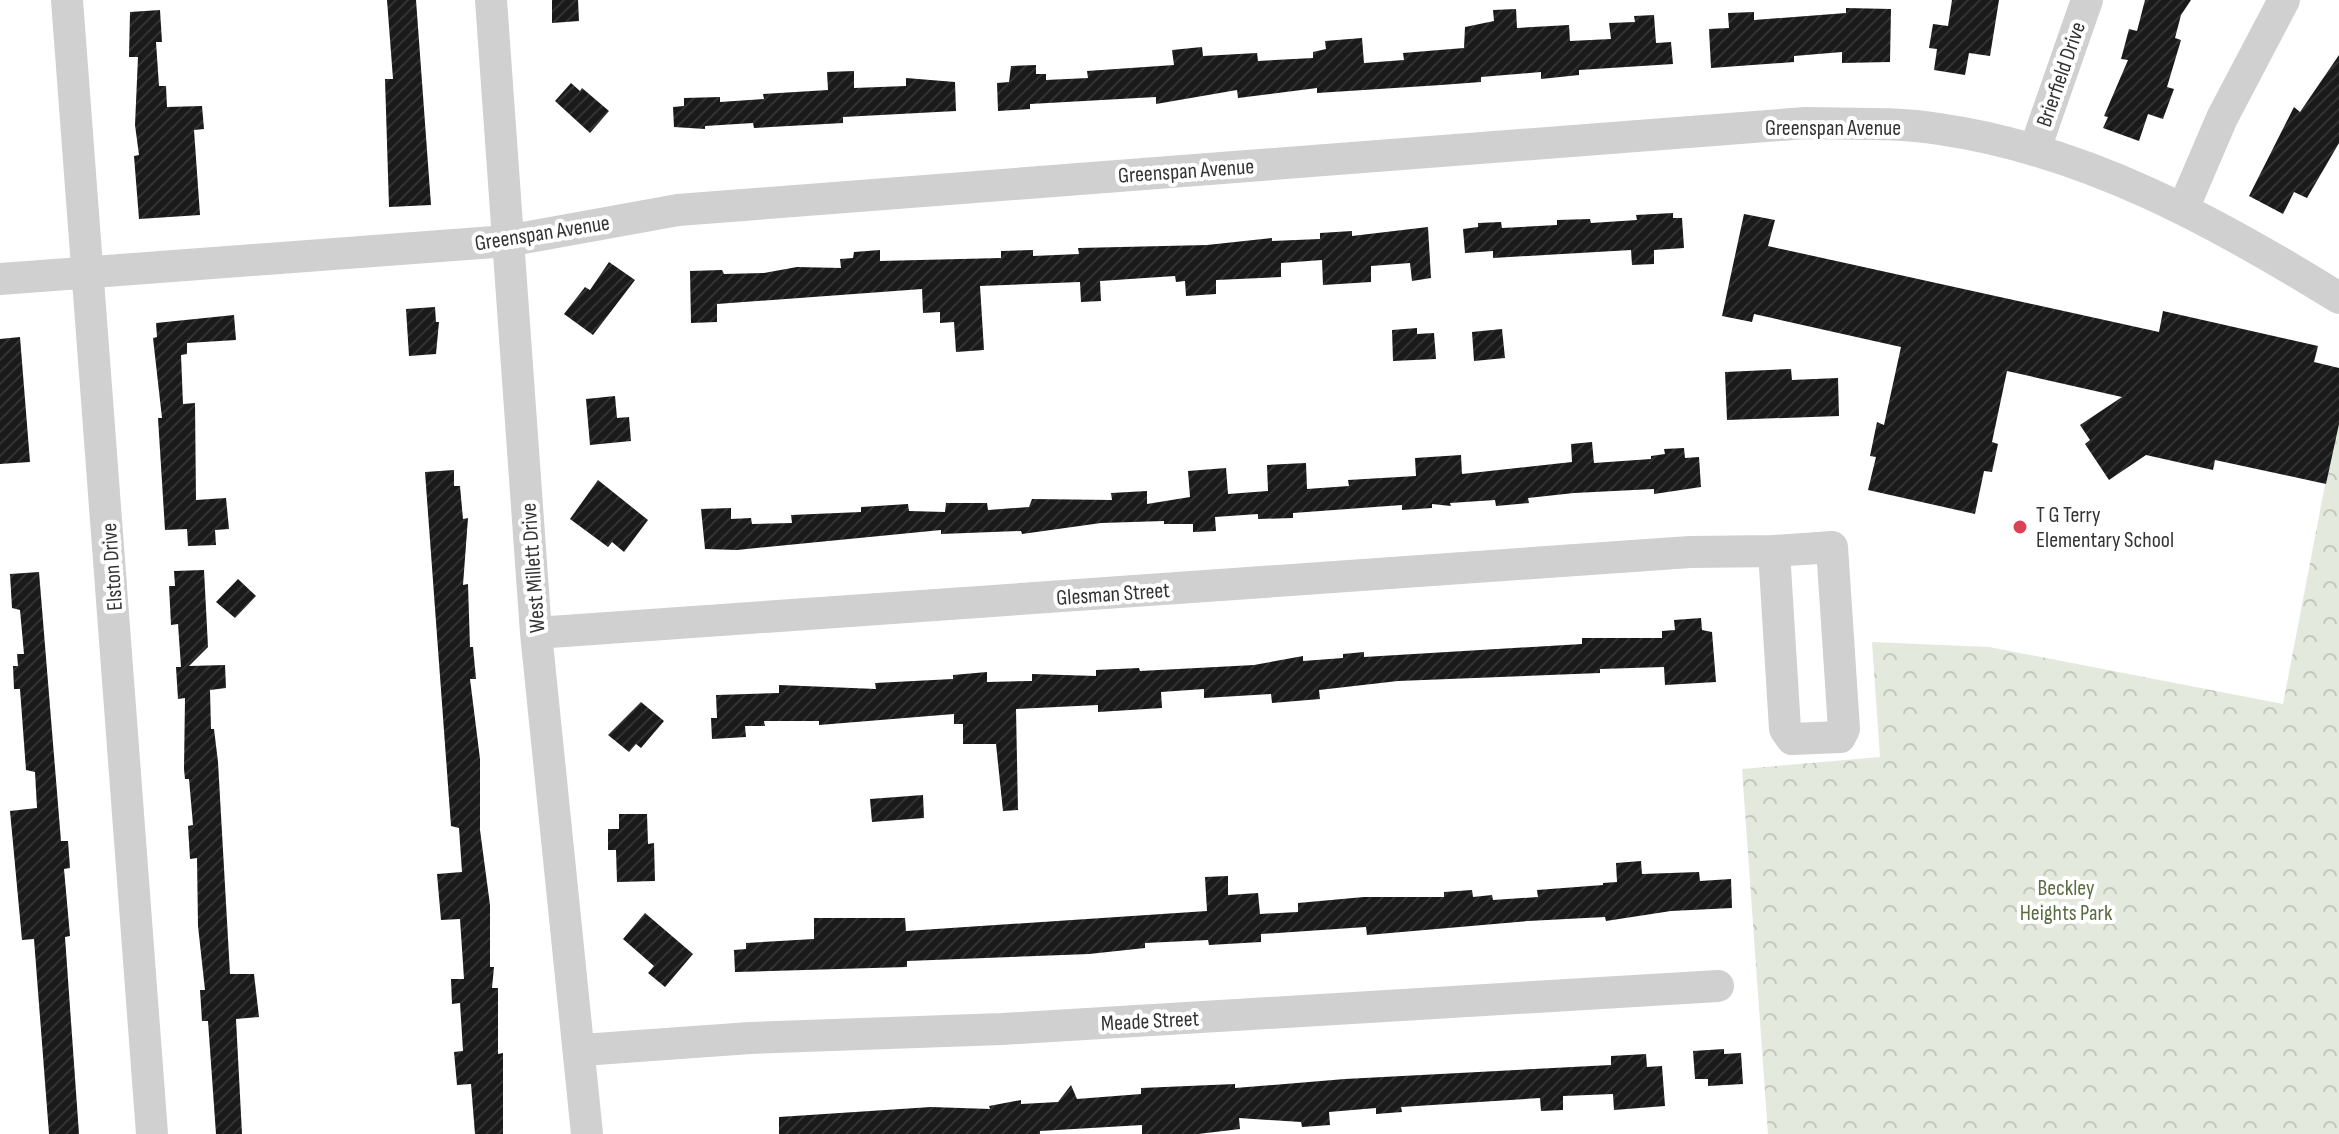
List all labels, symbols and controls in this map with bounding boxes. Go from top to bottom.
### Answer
street label: Brierfield Drive [2031,18,2092,131]
street label: Greenspan Avenue [1765,115,1901,142]
street label: Greenspan Avenue [1117,153,1255,190]
street label: Greenspan Avenue [473,209,612,257]
street label: West Millett Drive [515,502,552,634]
place label: T G Terry Elementary School [2036,502,2174,554]
marker: T G Terry Elementary School [2011,518,2029,536]
street label: Elston Drive [96,522,129,612]
street label: Glesman Street [1055,577,1171,612]
park label: Beckley Heights Park [2020,875,2113,927]
street label: Meade Street [1100,1005,1200,1038]

